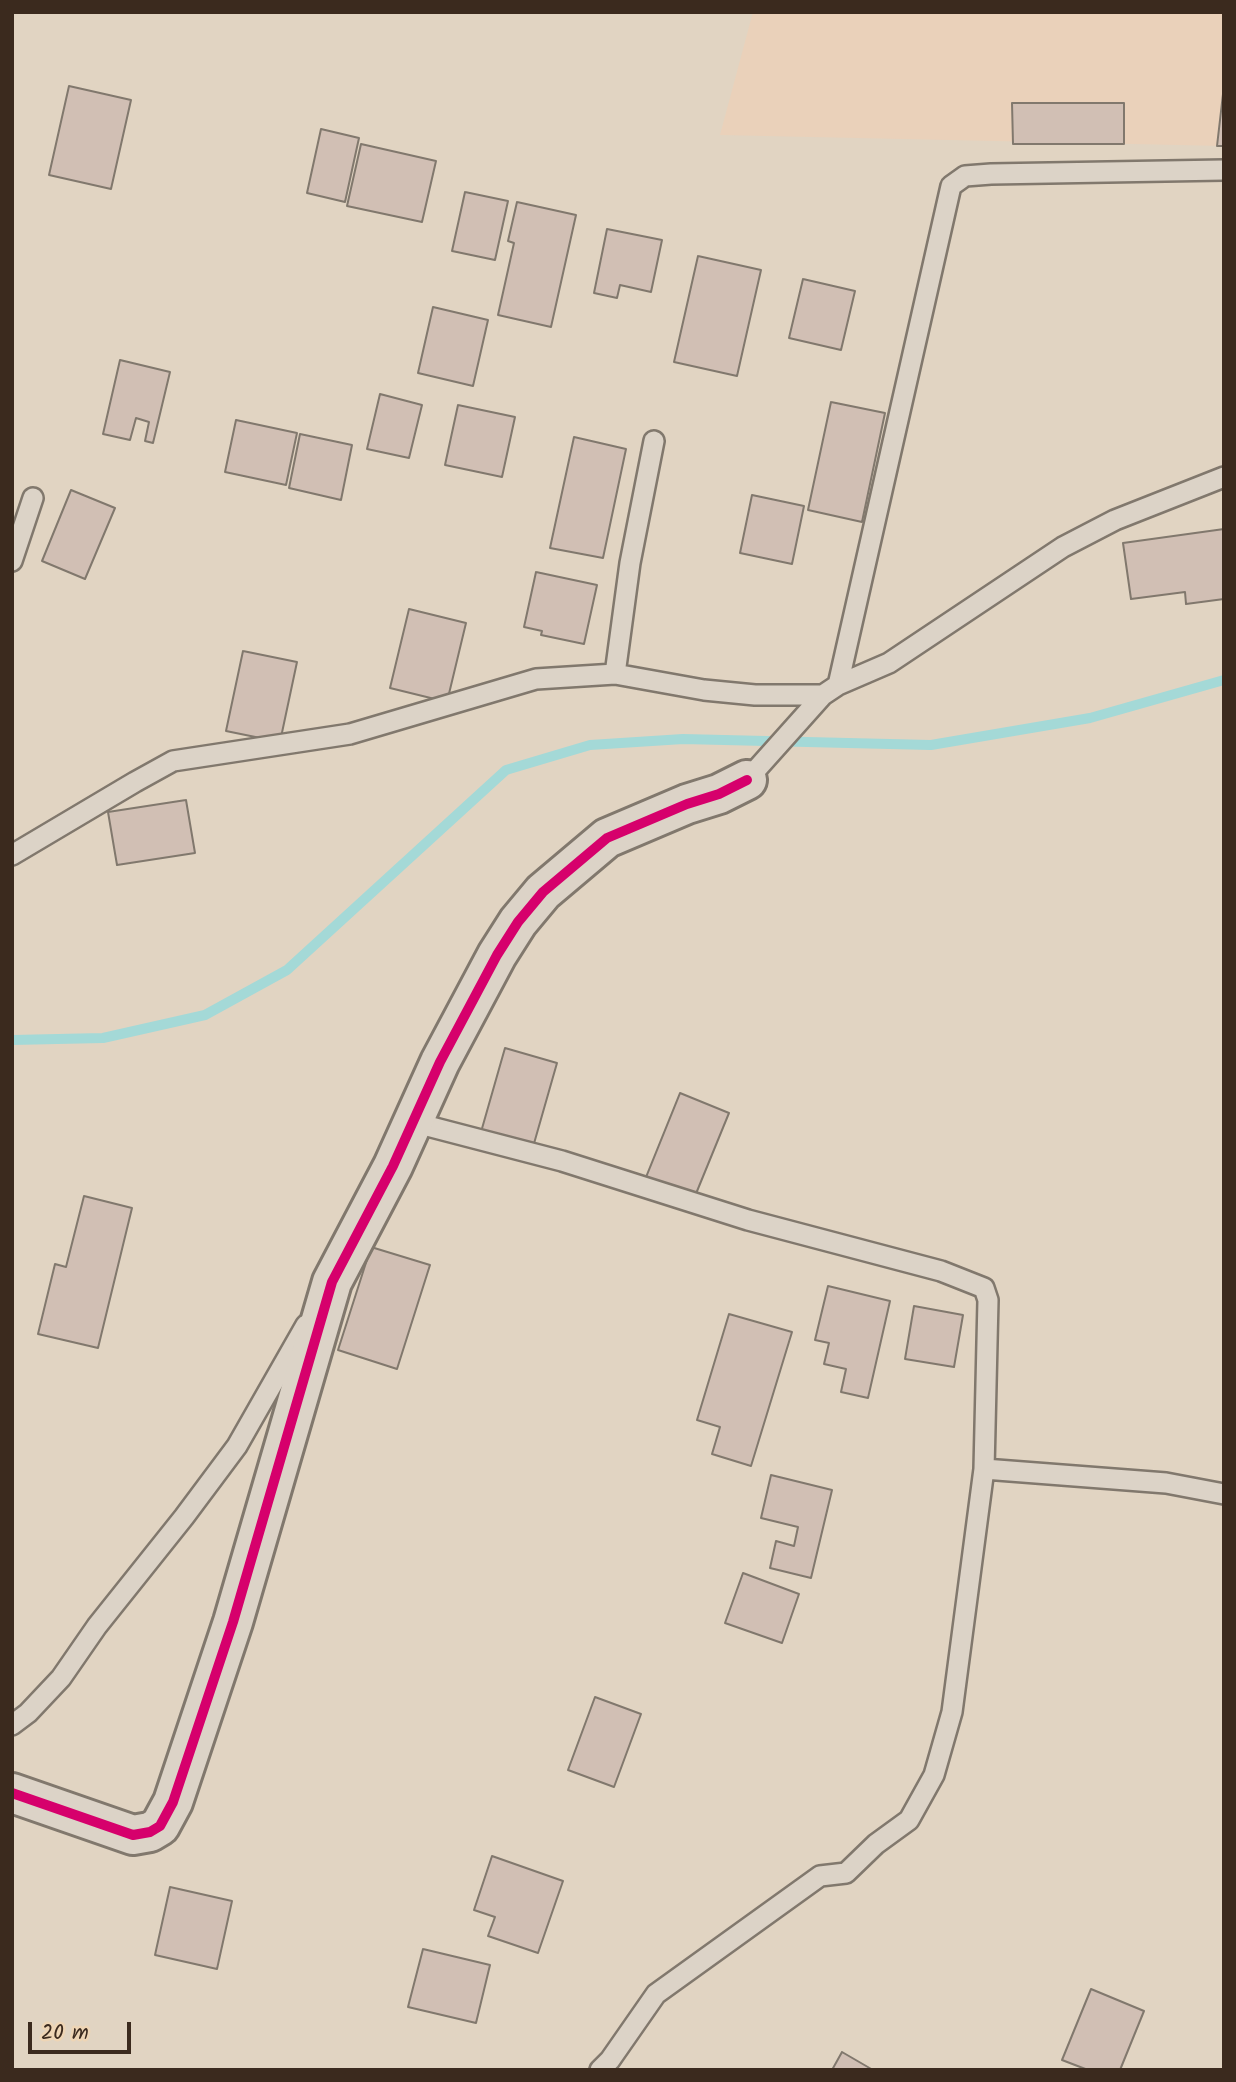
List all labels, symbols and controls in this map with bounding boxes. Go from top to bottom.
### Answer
scale bar [32,2008,135,2052]
text: 20 m [41,2017,89,2050]

